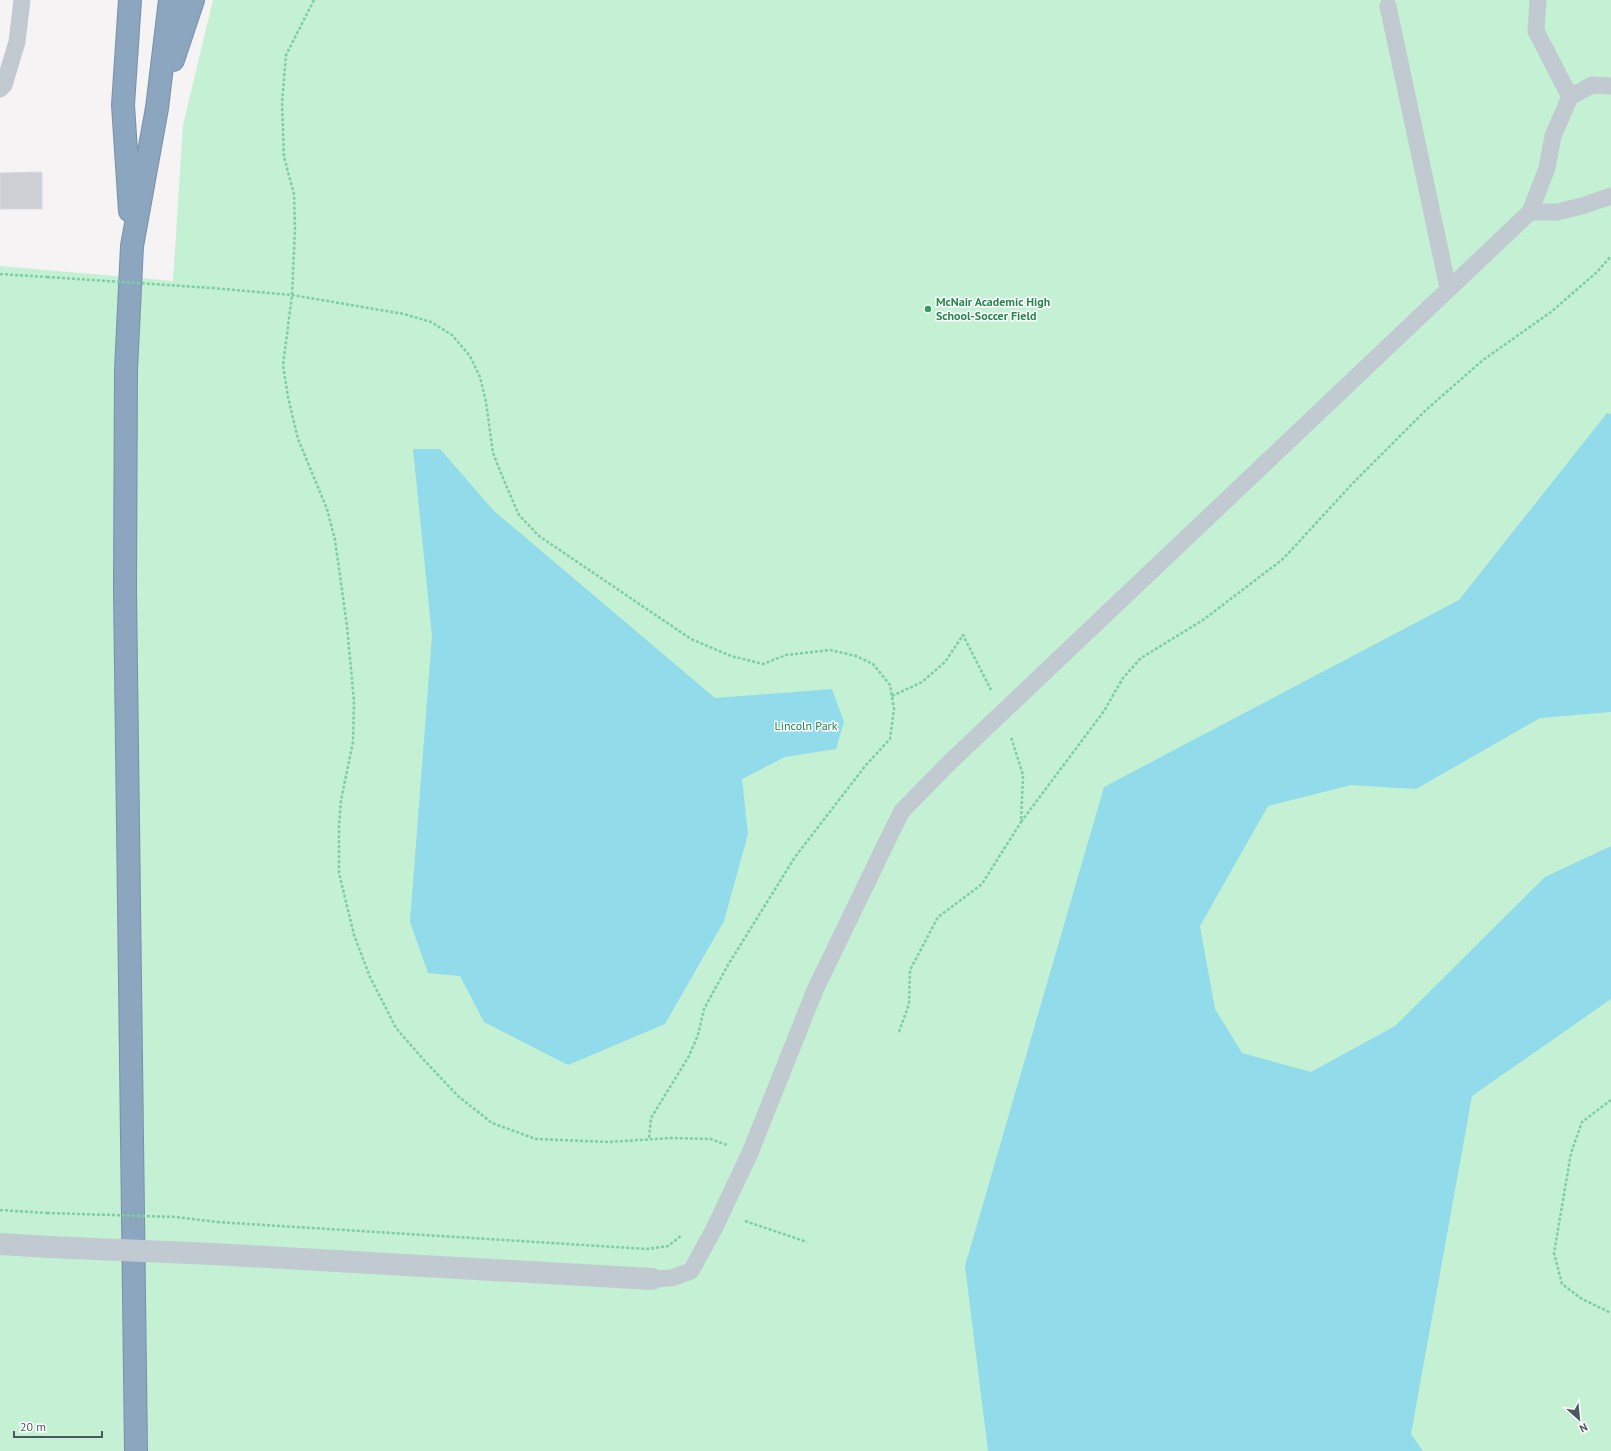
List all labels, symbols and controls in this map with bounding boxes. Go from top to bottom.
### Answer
place label: McNair Academic High School-Soccer Field [936,294,1050,323]
marker: McNair Academic High School-Soccer Field [923,304,933,314]
park label: Lincoln Park [775,718,838,733]
north arrow [1559,1399,1599,1439]
scale bar [14,1413,102,1439]
text: 20 m [20,1419,46,1434]
text: N [1577,1420,1590,1436]

